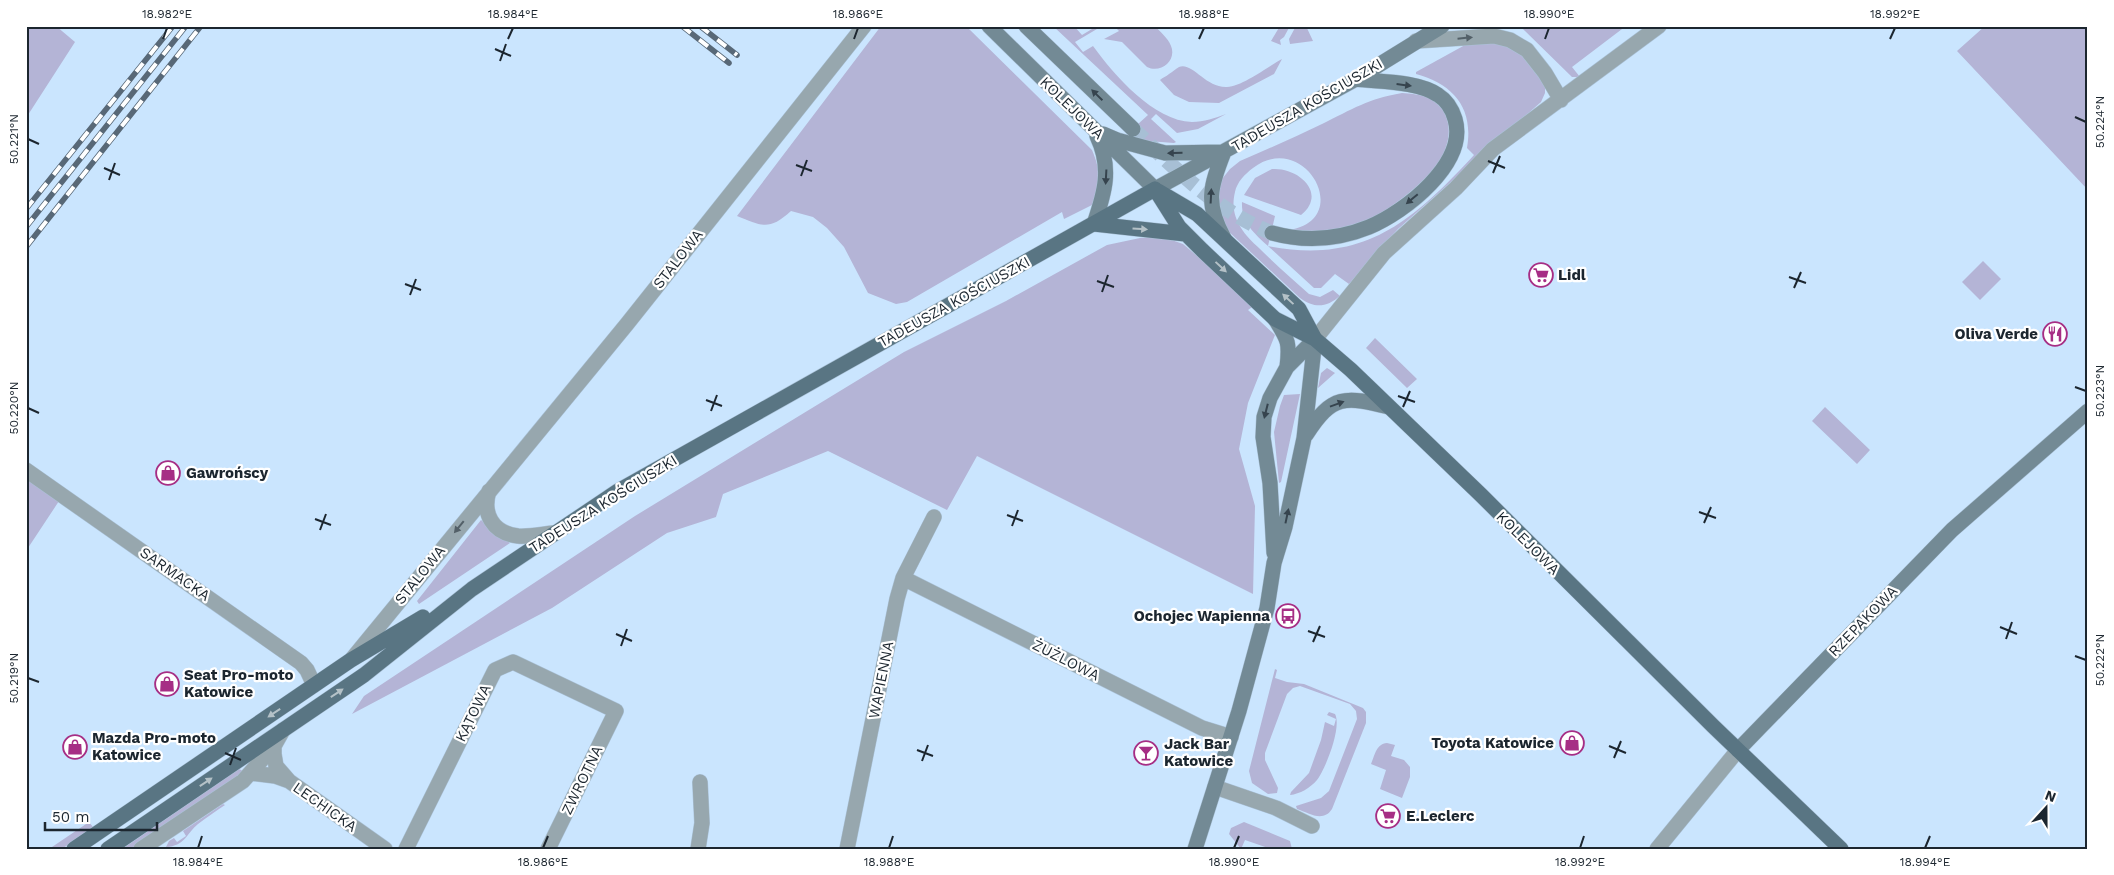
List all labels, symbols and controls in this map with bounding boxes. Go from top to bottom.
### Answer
text: 18.982°E [142,7,192,21]
text: 18.984°E [488,7,539,21]
text: 18.986°E [833,7,884,21]
text: 18.988°E [1179,7,1230,21]
text: 18.990°E [1524,7,1575,21]
text: 18.992°E [1870,7,1920,21]
one-way arrow [1457,34,1473,42]
street label: TADEUSZA KOŚCIUSZKI [1228,54,1386,156]
street label: KOLEJOWA [1036,73,1108,143]
one-way arrow [1397,81,1413,89]
one-way arrow [1092,89,1104,101]
text: 50.224°N [2093,96,2107,148]
text: 50.221°N [7,114,21,164]
one-way arrow [1167,149,1183,157]
one-way arrow [1101,169,1109,185]
one-way arrow [1207,188,1215,204]
one-way arrow [1406,193,1419,204]
one-way arrow [1132,225,1148,233]
street label: STALOWA [649,226,707,292]
street label: TADEUSZA KOŚCIUSZKI [874,252,1033,351]
one-way arrow [1214,261,1226,273]
supermarket icon: Lidl [1528,262,1554,288]
place label: Lidl [1558,266,1586,284]
one-way arrow [1283,293,1295,305]
restaurant icon: Oliva Verde [2042,321,2068,347]
place label: Oliva Verde [1955,325,2038,343]
text: 50.223°N [2093,365,2107,417]
text: 50.220°N [7,381,21,435]
one-way arrow [1329,400,1344,407]
one-way arrow [1262,403,1270,418]
street label: TADEUSZA KOŚCIUSZKI [525,450,680,557]
shop icon: Gawrońscy [155,460,181,486]
place label: Gawrońscy [186,464,269,482]
street label: KOLEJOWA [1493,508,1564,579]
one-way arrow [1283,509,1291,524]
one-way arrow [453,520,464,533]
street label: STALOWA [391,542,449,608]
street label: SARMACKA [136,543,214,605]
street label: RZEPAKOWA [1825,582,1901,660]
bus stop icon: Ochojec Wapienna [1275,603,1301,629]
place label: Ochojec Wapienna [1134,607,1270,625]
text: 50.222°N [2093,634,2107,686]
street label: ŻUŻLOWA [1029,635,1103,685]
street label: WAPIENNA [865,640,897,720]
text: 50.219°N [7,653,21,703]
place label: Seat Pro-moto Katowice [184,666,293,701]
shop icon: Seat Pro-moto Katowice [154,671,180,697]
street label: KĄTOWA [451,681,495,745]
one-way arrow [331,688,344,697]
one-way arrow [267,708,280,718]
place label: Mazda Pro-moto Katowice [92,729,216,764]
shop icon: Toyota Katowice [1559,730,1585,756]
shop icon: Mazda Pro-moto Katowice [62,734,88,760]
place label: Toyota Katowice [1431,734,1554,752]
place label: Jack Bar Katowice [1164,735,1233,770]
bar icon: Jack Bar Katowice [1133,740,1159,766]
street label: ZWROTNA [558,742,606,817]
one-way arrow [200,777,213,787]
street label: LECHICKA [289,778,361,836]
north arrow [2022,782,2072,832]
text: N [2043,787,2058,805]
scale bar [45,800,158,832]
supermarket icon: E.Leclerc [1375,803,1401,829]
place label: E.Leclerc [1406,807,1475,825]
text: 50 m [52,808,89,826]
text: 18.984°E [173,855,224,869]
text: 18.986°E [518,855,569,869]
text: 18.988°E [864,855,915,869]
text: 18.990°E [1209,855,1260,869]
text: 18.992°E [1555,855,1605,869]
text: 18.994°E [1900,855,1951,869]

